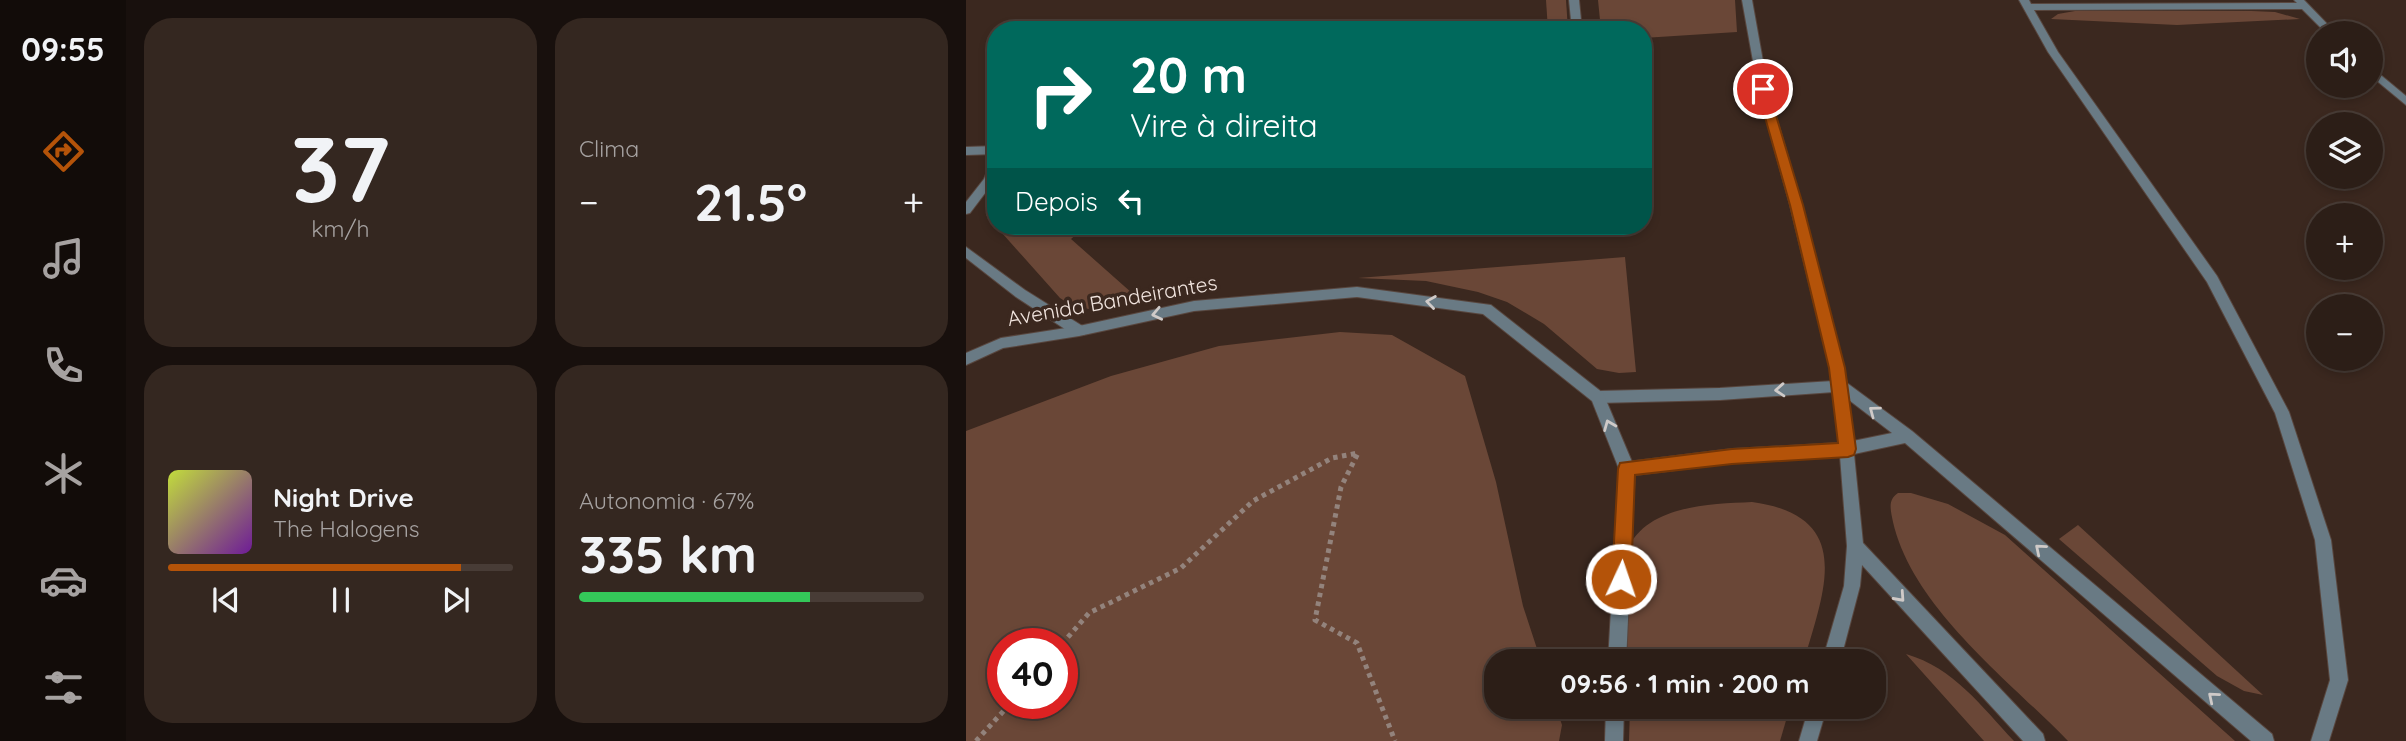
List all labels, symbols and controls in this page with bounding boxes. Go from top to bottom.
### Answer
map controls [2306,21,2383,371]
button: sound [2306,21,2383,98]
text: 09:55 [21,29,105,69]
text: 20 m [1130,44,1247,105]
icon: right [1015,49,1106,140]
pin [1733,59,1793,119]
icon: arrive [1744,70,1782,108]
text: Vire à direita [1130,105,1318,145]
text: 37 [291,111,390,225]
button: layers [2306,112,2383,189]
icon: directions [39,127,88,176]
text: Clima [579,134,639,163]
text: 21.5° [694,169,807,234]
text: − [579,178,599,226]
text: + [903,178,924,226]
icon: left [1112,182,1150,220]
text: Depois [1015,185,1098,218]
button: + [2306,203,2383,280]
text: km/h [311,214,370,243]
icon: music [39,234,88,283]
street label: Avenida Bandeirantes [1005,269,1219,331]
button: − [2306,294,2383,371]
one-way arrow [1425,295,1437,310]
one-way arrow [1151,305,1163,320]
icon: phone [39,341,88,390]
one-way arrow [1774,382,1785,397]
one-way arrow [1869,406,1882,419]
one-way arrow [1603,420,1617,433]
icon: climate [39,449,88,498]
text: Night Drive [273,481,414,514]
text: Autonomia · 67% [579,486,754,515]
text: The Halogens [273,514,420,543]
text: 335 km [579,521,757,586]
position arrow [1584,542,1658,616]
one-way arrow [2036,545,2049,557]
icon: car [39,556,88,605]
icon: previous [207,581,245,619]
icon: pause [322,581,360,619]
icon: next [437,581,475,619]
one-way arrow [1892,589,1905,602]
speed limit sign: 40 [987,628,1078,719]
icon: filters [39,663,88,712]
text: 09:56 · 1 min · 200 m [1561,667,1809,700]
one-way arrow [2209,693,2222,705]

